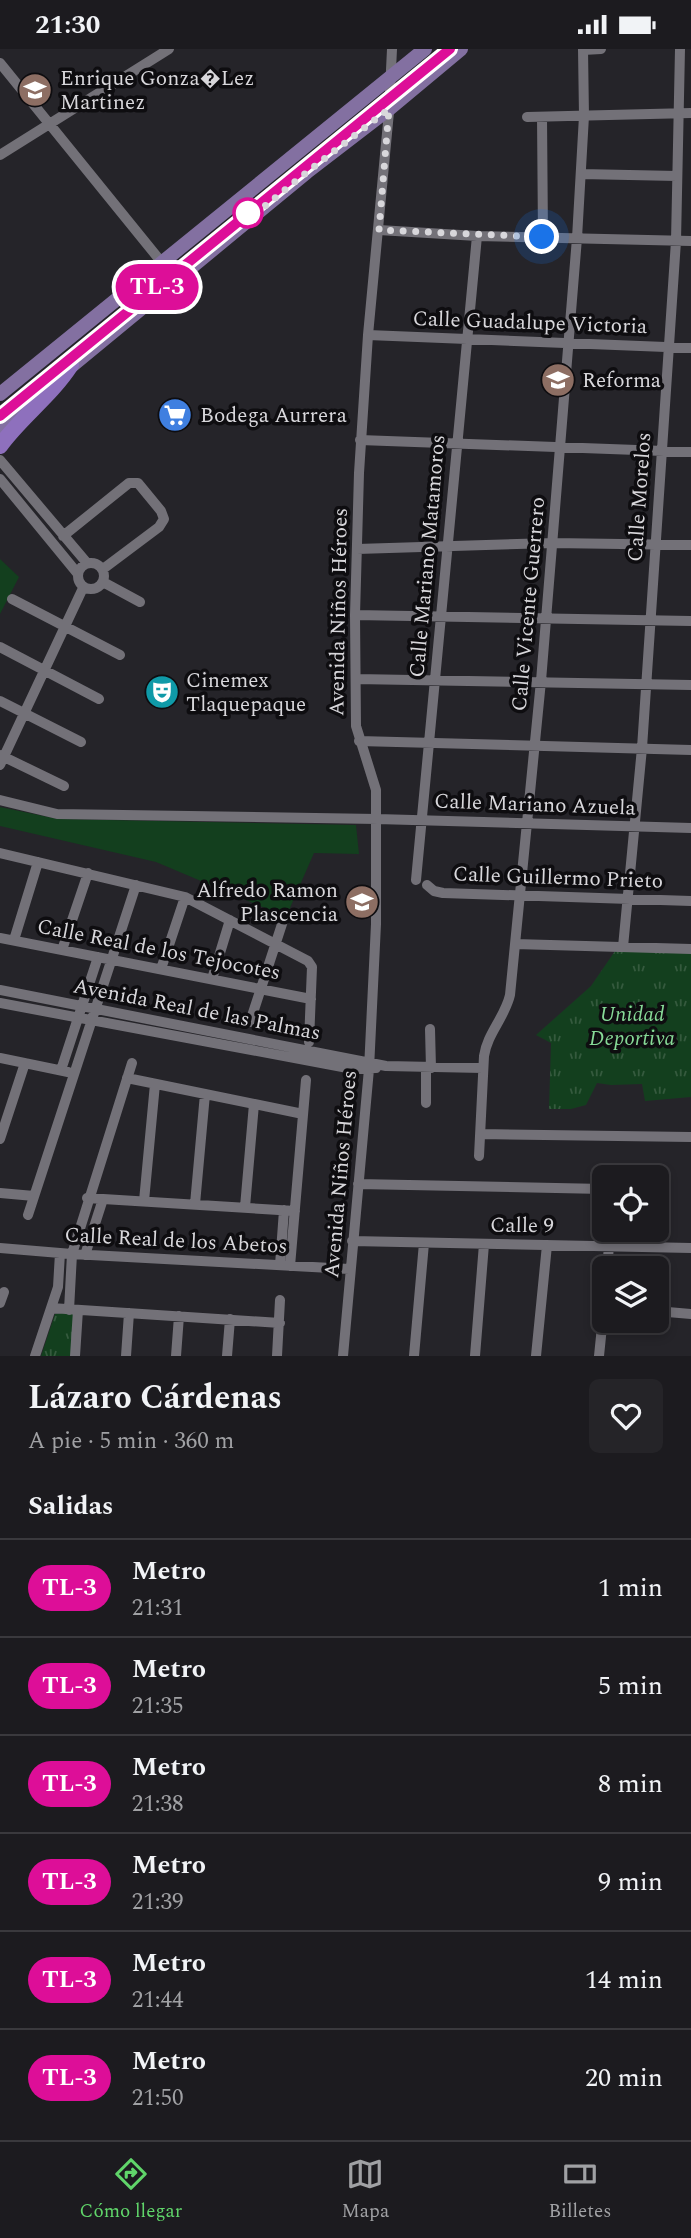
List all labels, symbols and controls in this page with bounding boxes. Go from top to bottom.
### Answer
text: 21:30 [35,5,100,45]
place label: Enrique Gonza�Lez Martinez [60,63,254,119]
school or university icon: Enrique Gonza�Lez Martinez [16,71,54,109]
unlabelled marker [233,198,263,228]
your location [524,219,559,254]
line badge: TL-3 [108,264,206,310]
text: TL-3 [130,269,184,305]
street label: Calle Guadalupe Victoria [412,303,649,343]
school or university icon: Reforma [539,361,577,399]
place label: Reforma [582,365,662,397]
supermarket icon: Bodega Aurrera [156,396,194,434]
place label: Bodega Aurrera [200,400,348,432]
street label: Calle Morelos [620,431,660,563]
street label: Calle Mariano Matamoros [401,433,455,679]
street label: Calle Vicente Guerrero [504,496,554,713]
street label: Avenida Niños Héroes [321,507,357,717]
place label: Cinemex Tlaquepaque [186,665,306,721]
theatre icon: Cinemex Tlaquepaque [143,673,181,711]
street label: Calle Mariano Azuela [434,785,637,825]
street label: Calle Guillermo Prieto [452,858,664,898]
place label: Alfredo Ramon Plascencia [196,875,339,931]
school or university icon: Alfredo Ramon Plascencia [343,883,381,921]
street label: Calle Real de los Tejocotes [34,911,283,989]
street label: Avenida Real de las Palmas [70,970,323,1050]
park label: Unidad Deportiva [589,999,675,1055]
street label: Avenida Niños Héroes [316,1069,366,1279]
map controls [592,1165,669,1333]
button: locate [592,1165,669,1242]
street label: Calle 9 [490,1209,554,1243]
street label: Calle Real de los Abetos [64,1219,288,1263]
button: layers [592,1256,669,1333]
text: Lázaro Cárdenas [28,1373,282,1423]
button: heart [589,1379,663,1453]
text: A pie · 5 min · 360 m [28,1424,234,1459]
text: Salidas [28,1486,113,1526]
text: Metro [132,1551,206,1591]
text: 1 min [598,1568,663,1608]
text: TL-3 [42,1570,97,1606]
text: 21:31 [132,1591,183,1626]
text: Metro [132,1649,206,1689]
text: 5 min [598,1666,663,1706]
text: TL-3 [42,1668,97,1704]
text: 21:35 [132,1689,183,1724]
text: Metro [132,1747,206,1787]
text: 8 min [598,1764,663,1804]
text: TL-3 [42,1766,97,1802]
text: 21:38 [132,1787,183,1822]
text: Metro [132,1845,206,1885]
text: 9 min [598,1862,663,1902]
text: TL-3 [42,1864,97,1900]
text: 21:39 [132,1885,183,1920]
text: Metro [132,1943,206,1983]
text: 14 min [585,1960,663,2000]
text: TL-3 [42,1962,97,1998]
text: 21:44 [132,1983,183,2018]
text: Metro [132,2041,206,2081]
text: 20 min [585,2058,663,2098]
text: TL-3 [42,2060,97,2096]
text: 21:50 [132,2081,183,2116]
tab: Cómo llegar [80,2155,182,2226]
tab: Mapa [342,2155,389,2226]
tab: Billetes [548,2155,611,2226]

